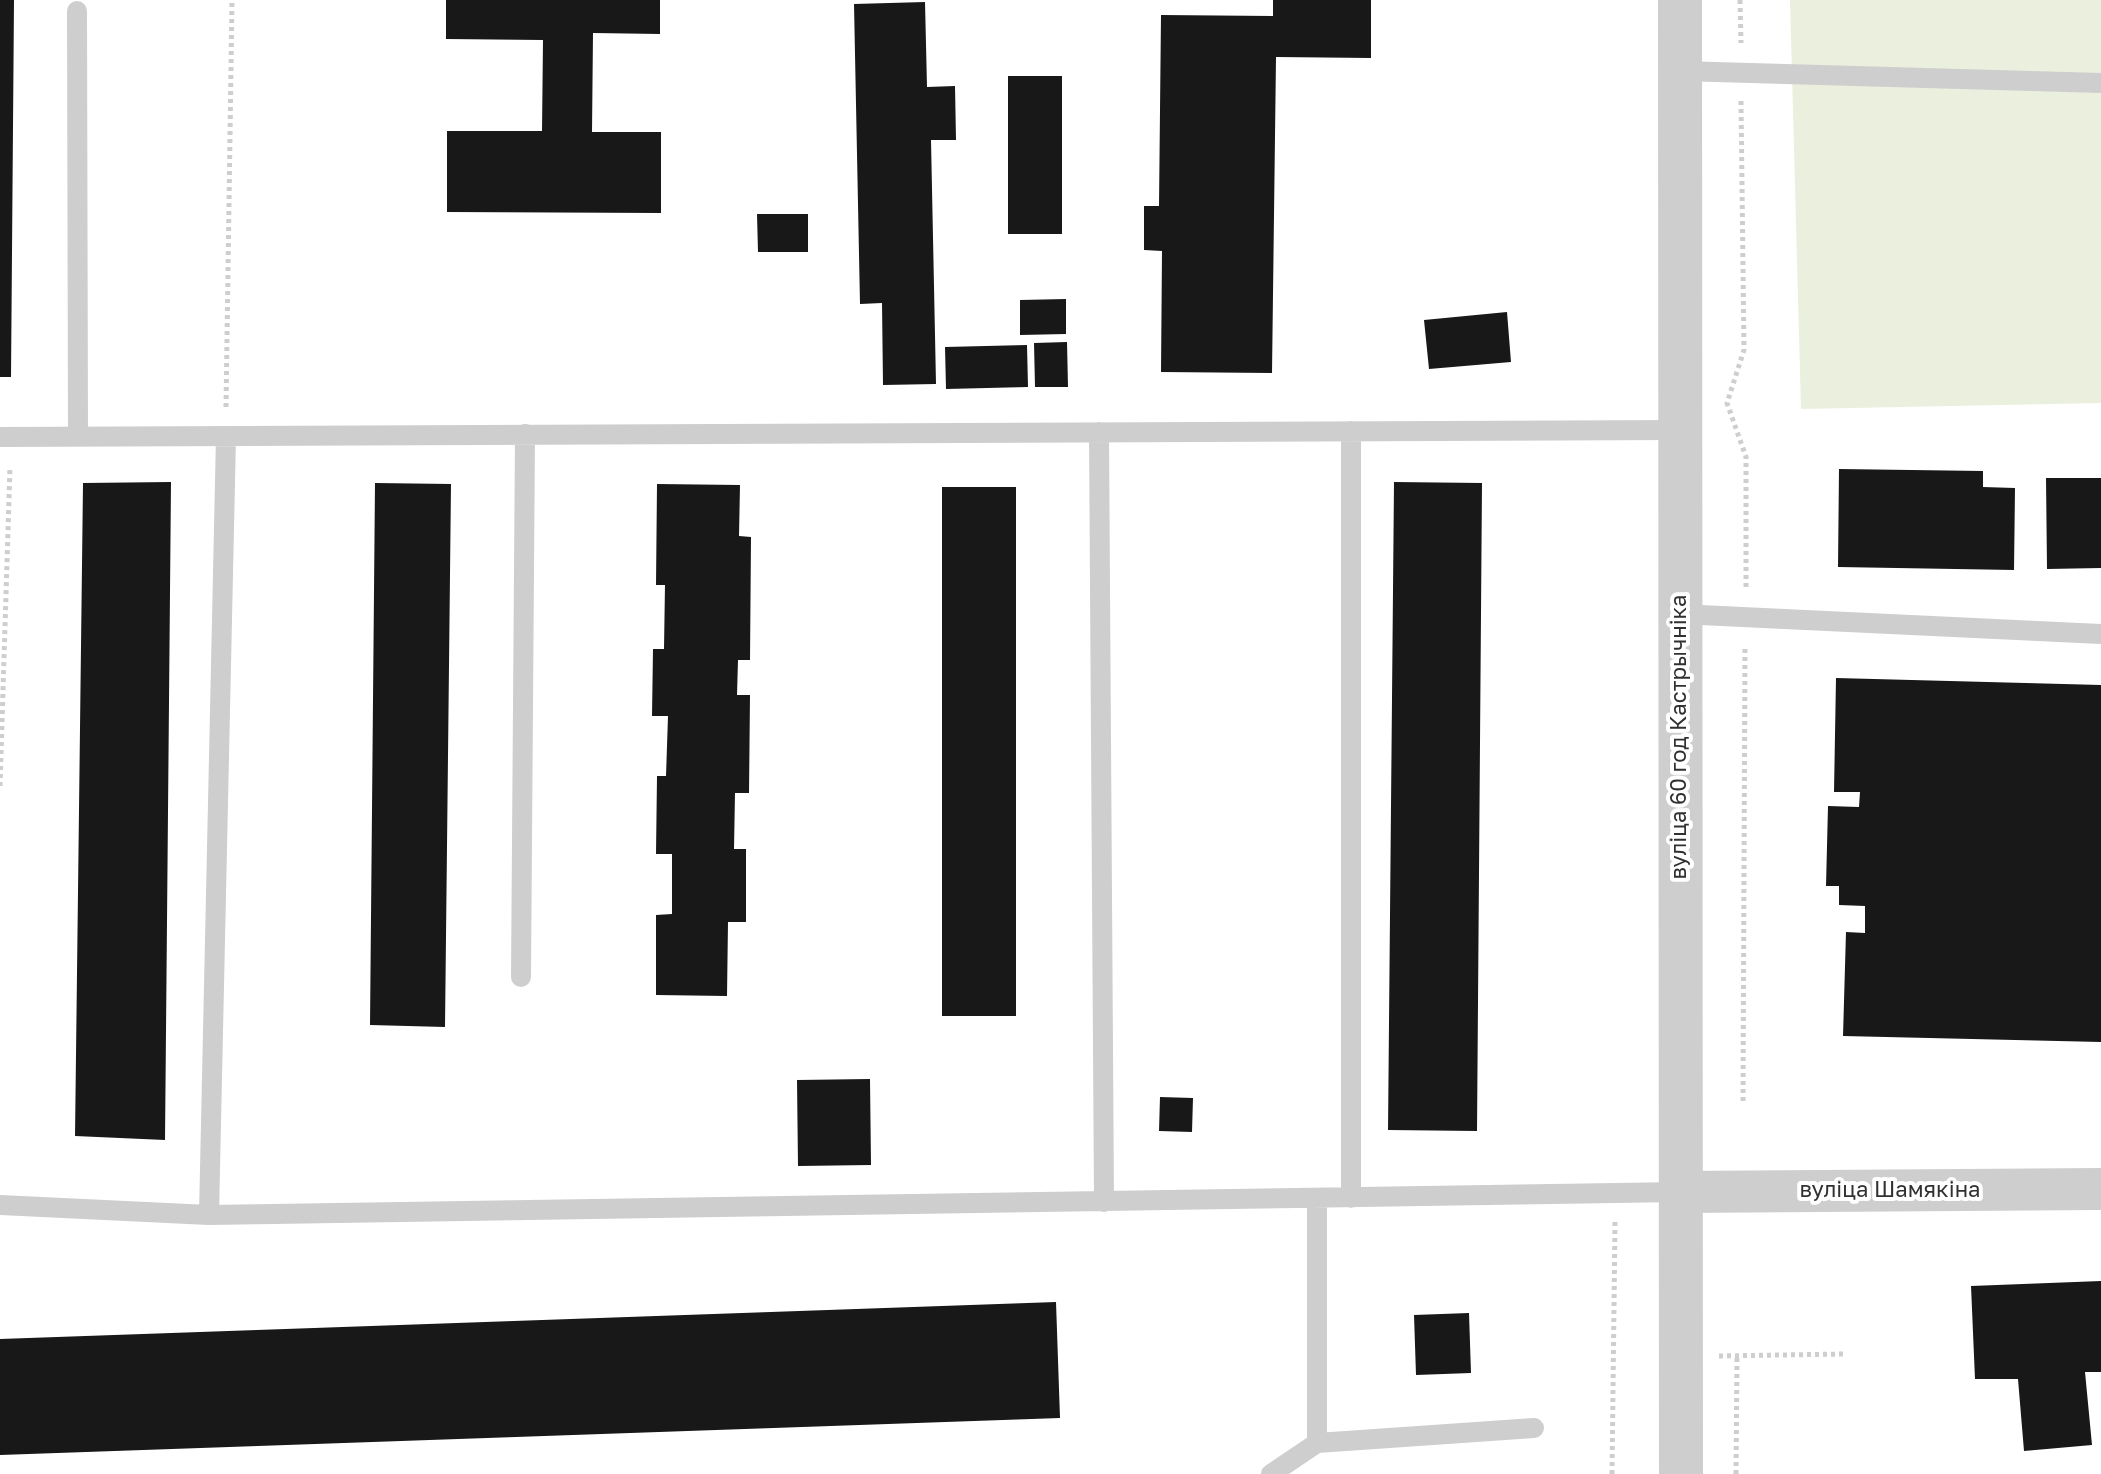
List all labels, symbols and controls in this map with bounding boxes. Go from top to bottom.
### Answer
street label: вуліца 60 год Кастрычніка [1666,595,1692,879]
street label: вуліца Шамякіна [1800,1177,1980,1203]

